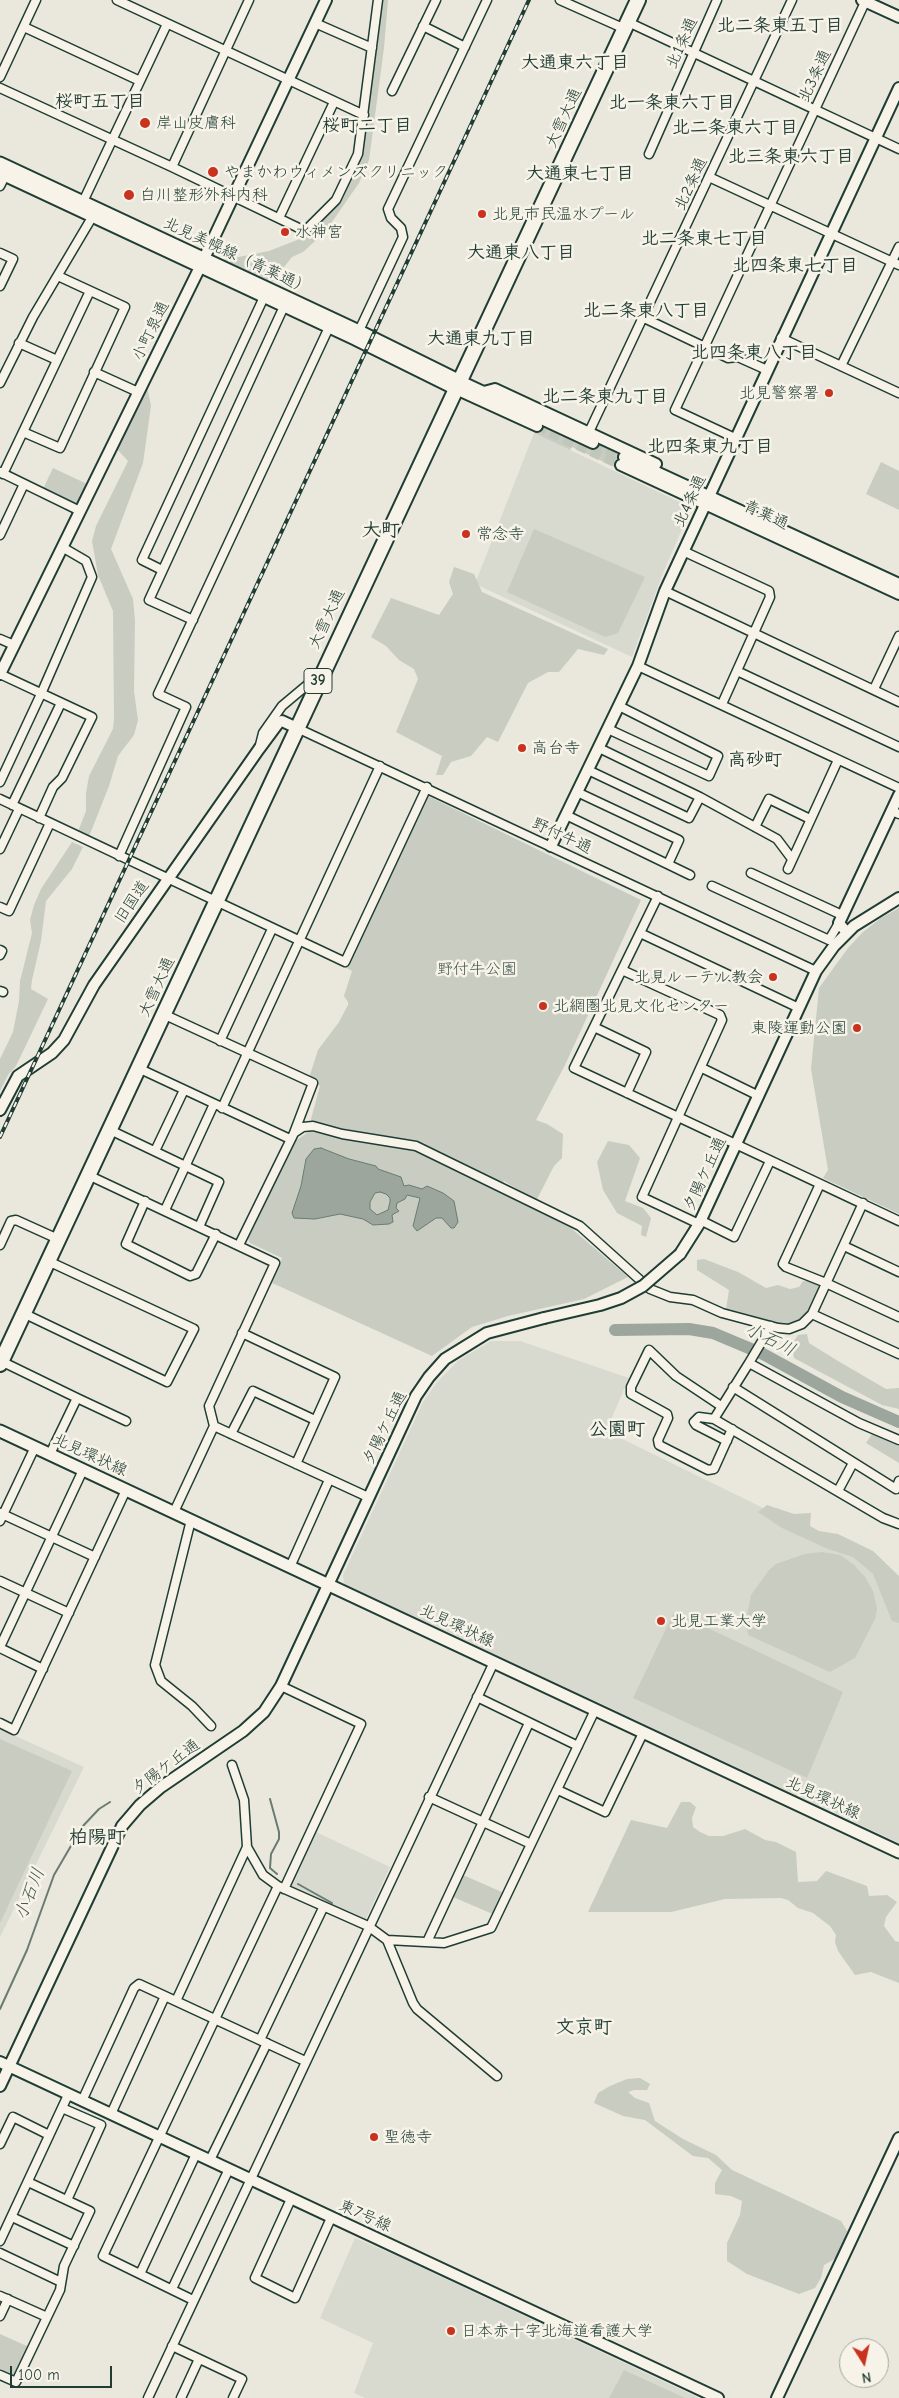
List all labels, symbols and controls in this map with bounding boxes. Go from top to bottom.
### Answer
street label: 北1条通 [662,14,702,72]
district label: 北二条東五丁目 [717,15,843,37]
street label: 北3条通 [794,47,836,105]
district label: 大通東六丁目 [521,52,629,74]
street label: 大雪大通 [542,85,586,151]
district label: 桜町五丁目 [55,91,145,113]
district label: 北一条東六丁目 [609,92,735,114]
place label: 岸山皮膚科 [156,113,236,133]
district label: 桜町二丁目 [322,115,412,137]
marker: 岸山皮膚科 [138,116,152,130]
district label: 北二条東六丁目 [672,117,798,139]
district label: 北三条東六丁目 [728,146,854,168]
street label: 北2条通 [670,154,712,214]
place label: やまかわウィメンズクリニック [224,162,448,182]
district label: 大通東七丁目 [526,163,634,185]
marker: やまかわウィメンズクリニック [206,165,220,179]
place label: 白川整形外科内科 [140,185,268,205]
marker: 白川整形外科内科 [122,188,136,202]
place label: 北見市民温水プール [492,204,635,224]
marker: 北見市民温水プール [476,208,488,220]
street label: 北見美幌線（青葉通） [160,213,314,299]
place label: 水神宮 [295,222,343,242]
marker: 水神宮 [279,226,291,238]
district label: 北二条東七丁目 [641,228,767,250]
district label: 大通東八丁目 [467,242,575,264]
district label: 北四条東七丁目 [732,255,858,277]
street label: 小町泉通 [128,298,174,364]
district label: 北二条東八丁目 [583,300,709,322]
district label: 大通東九丁目 [427,328,535,350]
district label: 北四条東八丁目 [691,342,817,364]
place label: 北見警察署 [739,383,819,403]
district label: 北二条東九丁目 [542,386,668,408]
marker: 北見警察署 [823,387,835,399]
district label: 北四条東九丁目 [647,436,773,458]
street label: 北4条通 [670,472,710,530]
street label: 青葉通 [740,496,792,534]
district label: 大町 [362,520,400,542]
place label: 常念寺 [476,524,524,544]
marker: 常念寺 [460,528,472,540]
street label: 大雪大通 [305,586,349,652]
road number: 39 [304,668,332,694]
place label: 高台寺 [532,738,580,758]
marker: 高台寺 [516,742,528,754]
district label: 高砂町 [728,749,782,771]
street label: 野付牛通 [529,814,595,858]
street label: 旧国道 [111,877,153,927]
street label: 大雪大通 [135,954,179,1020]
park label: 野付牛公園 [437,959,517,979]
place label: 北見ルーテル教会 [634,967,763,987]
marker: 北見ルーテル教会 [767,971,779,983]
place label: 北網圏北見文化センター [553,996,729,1016]
marker: 北網圏北見文化センター [537,1000,549,1012]
place label: 東陵運動公園 [751,1018,847,1038]
marker: 東陵運動公園 [851,1022,863,1034]
street label: 夕陽ケ丘通 [679,1134,731,1214]
water label: 小石川 [741,1318,799,1362]
street label: 夕陽ケ丘通 [359,1388,411,1468]
district label: 公園町 [589,1419,645,1441]
street label: 北見環状線 [50,1429,130,1481]
street label: 北見環状線 [417,1600,497,1652]
place label: 北見工業大学 [671,1611,767,1631]
marker: 北見工業大学 [655,1615,667,1627]
street label: 夕陽ケ丘通 [128,1735,204,1799]
street label: 北見環状線 [783,1772,863,1824]
district label: 柏陽町 [69,1827,125,1849]
water label: 小石川 [10,1865,50,1923]
district label: 文京町 [556,2017,612,2039]
place label: 聖徳寺 [384,2127,432,2147]
marker: 聖徳寺 [368,2131,380,2143]
street label: 東7号線 [336,2196,394,2236]
place label: 日本赤十字北海道看護大学 [461,2321,653,2341]
marker: 日本赤十字北海道看護大学 [445,2325,457,2337]
north arrow [839,2338,889,2388]
scale bar [12,2356,115,2388]
text: 100 m [18,2366,60,2384]
text: N [861,2368,873,2386]

